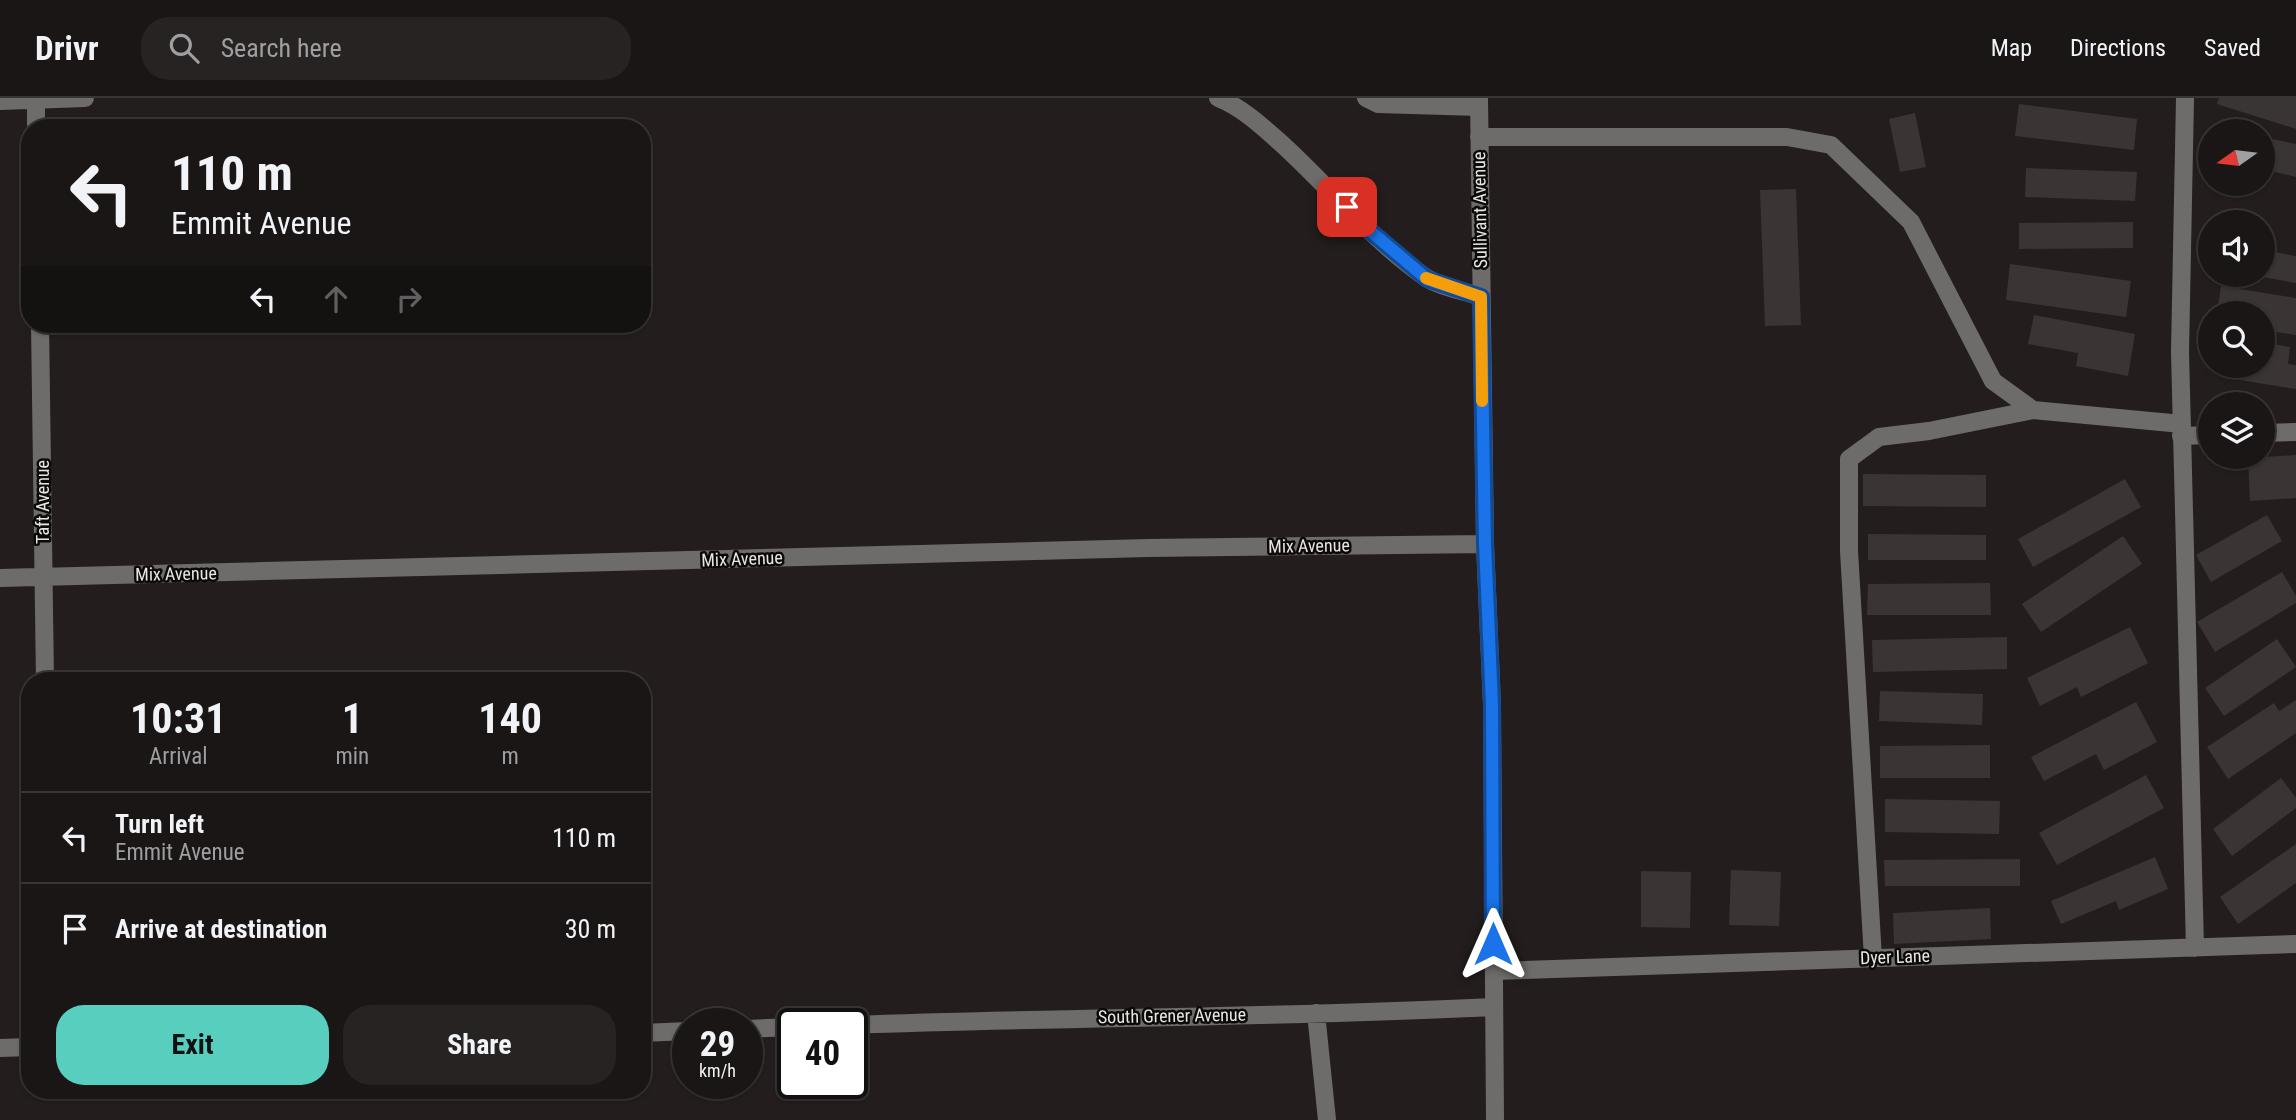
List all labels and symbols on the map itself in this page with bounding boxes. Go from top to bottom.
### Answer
north arrow [2198,119,2275,196]
street label: Sullivant Avenue [1468,152,1491,268]
pin [1317,177,1377,237]
street label: Taft Avenue [32,460,53,544]
street label: Mix Avenue [1268,534,1350,557]
street label: Mix Avenue [701,547,783,570]
street label: Mix Avenue [135,562,217,585]
position arrow [1456,907,1530,981]
street label: Dyer Lane [1860,945,1930,968]
street label: South Grener Avenue [1098,1004,1246,1027]
speed limit sign: 40 [777,1008,868,1099]

